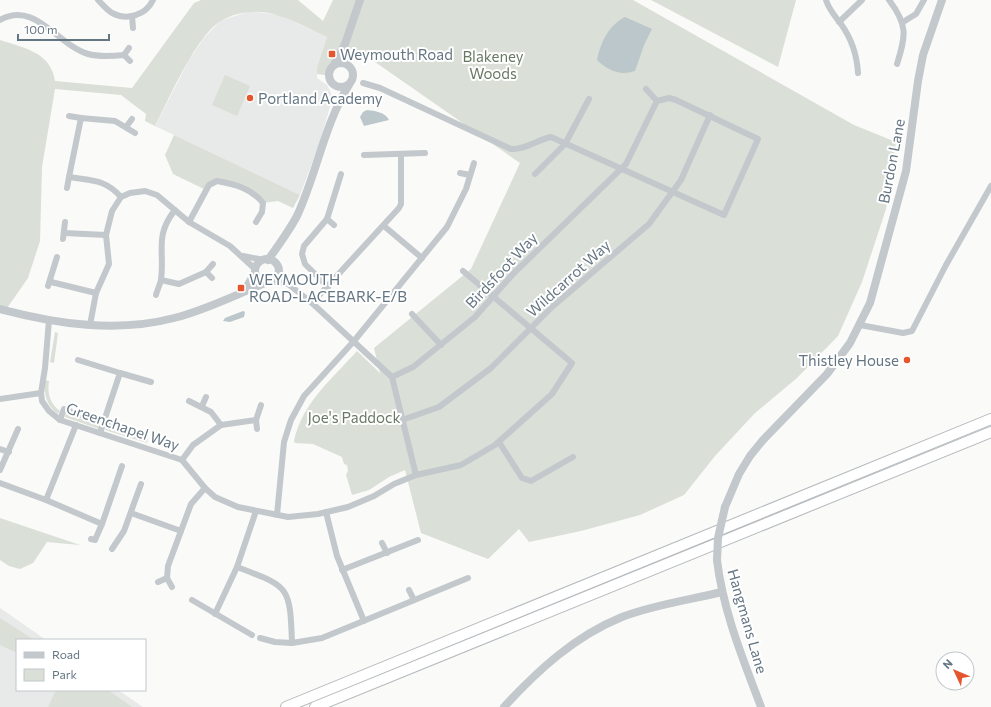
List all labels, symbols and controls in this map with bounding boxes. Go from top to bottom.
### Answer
scale bar [18,16,109,42]
text: 100 m [24,22,58,36]
place label: Weymouth Road [340,45,453,63]
park label: Blakeney Woods [462,47,524,82]
marker: Weymouth Road [327,49,337,59]
place label: Portland Academy [258,89,383,107]
marker: Portland Academy [245,93,255,103]
street label: Burdon Lane [874,117,908,205]
street label: Birdsfoot Way [461,228,541,312]
street label: Wildcarrot Way [522,236,614,320]
place label: WEYMOUTH ROAD-LACEBARK-E/B [249,270,407,305]
marker: WEYMOUTH ROAD-LACEBARK-E/B [236,283,246,293]
place label: Thistley House [799,351,899,369]
marker: Thistley House [902,355,912,365]
street label: Greenchapel Way [64,398,182,454]
park label: Joe's Paddock [307,408,401,426]
street label: Hangmans Lane [724,567,772,675]
legend [16,639,146,691]
text: Road [52,647,80,661]
north arrow [935,651,975,691]
text: N [940,656,955,671]
text: Park [52,667,78,681]

